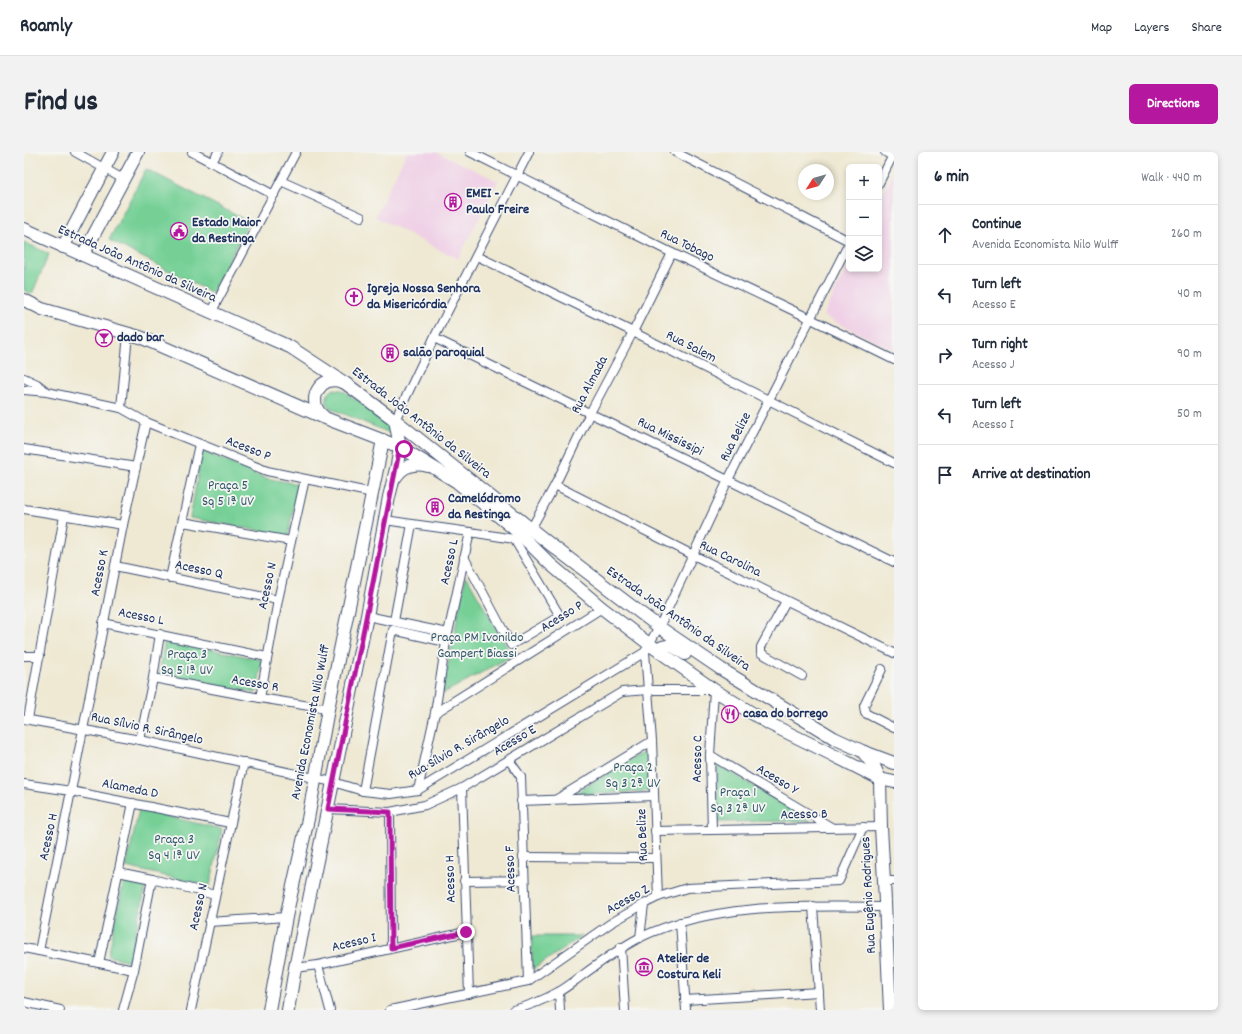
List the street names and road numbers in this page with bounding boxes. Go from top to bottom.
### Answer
street label: Estrada João Antônio da Silveira [54,220,220,308]
street label: Rua Tobago [656,224,718,268]
street label: Rua Salem [662,326,720,368]
street label: Rua Almada [566,352,614,417]
street label: Estrada João Antônio da Silveira [347,362,495,484]
street label: Rua Belize [715,409,757,465]
street label: Rua Mississipi [634,412,707,462]
street label: Acesso P [222,431,274,467]
street label: Rua Carolina [696,535,765,583]
street label: Acesso L [435,537,465,587]
street label: Acesso K [86,547,114,598]
street label: Acesso Q [173,555,225,585]
street label: Acesso N [253,561,283,611]
street label: Estrada João Antônio da Silveira [602,561,755,677]
street label: Acesso P [537,596,587,638]
street label: Acesso L [116,603,166,631]
street label: Avenida Economista Nilo Wulff [286,643,336,801]
street label: Acesso R [230,670,280,698]
street label: Rua Sílvio R. Sirângelo [89,707,205,751]
street label: Rua Sílvio R. Sirângelo [405,711,513,785]
street label: Acesso E [490,720,541,762]
street label: Acesso C [688,735,708,783]
street label: Acesso Y [752,760,803,801]
street label: Alameda D [100,774,160,804]
street label: Acesso B [780,805,828,825]
street label: Rua Belize [632,808,654,862]
street label: Acesso H [34,812,64,862]
street label: Rua Eugênio Rodrigues [856,836,882,954]
street label: Acesso F [500,844,522,893]
street label: Acesso H [440,855,462,903]
street label: Acesso Z [603,880,654,920]
street label: Acesso N [184,882,214,932]
street label: Acesso I [330,928,379,958]

